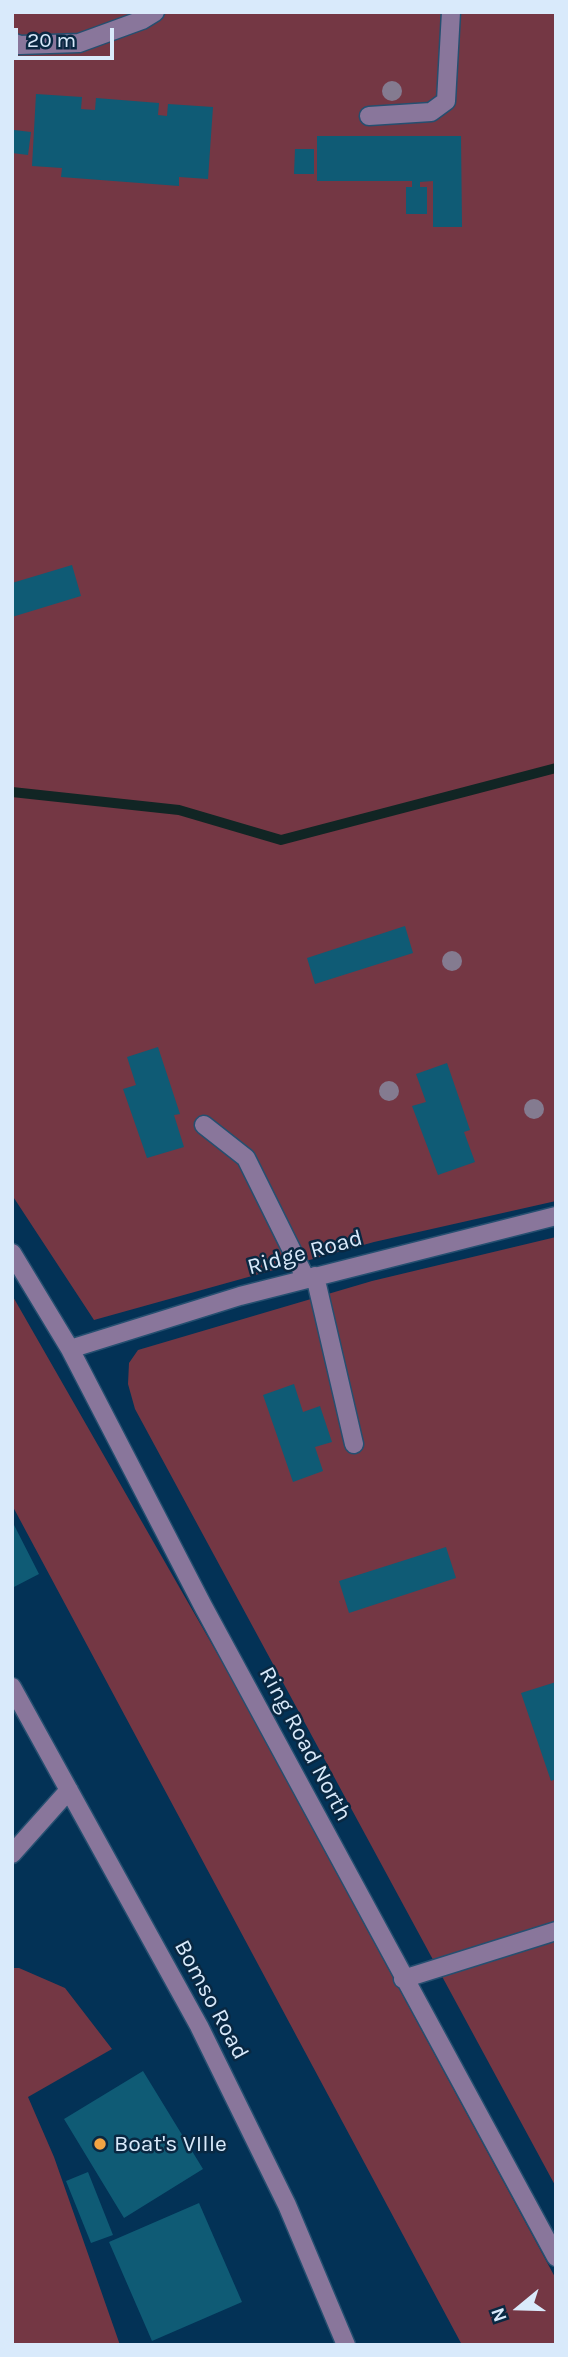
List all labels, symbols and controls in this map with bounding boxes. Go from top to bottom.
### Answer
scale bar [18,14,117,58]
text: 20 m [27,28,76,52]
street label: Ridge Road [245,1224,365,1282]
street label: Ring Road North [253,1662,357,1826]
street label: Bomso Road [168,1935,254,2065]
place label: Boat's VIlle [114,2130,227,2158]
marker: Boat's VIlle [92,2136,108,2152]
north arrow [484,2273,554,2343]
text: N [487,2305,512,2325]

